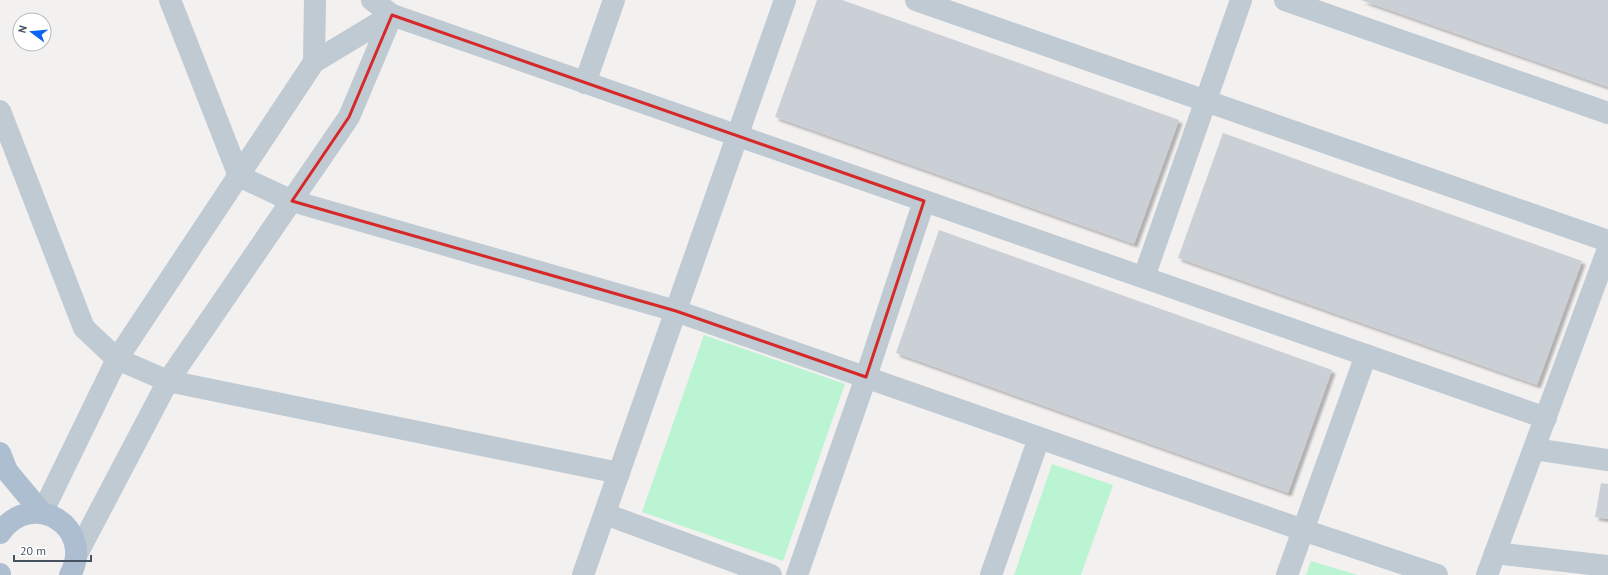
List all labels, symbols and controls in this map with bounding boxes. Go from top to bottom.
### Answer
north arrow [12,12,52,52]
text: N [15,24,30,35]
scale bar [14,537,91,563]
text: 20 m [20,543,46,558]

